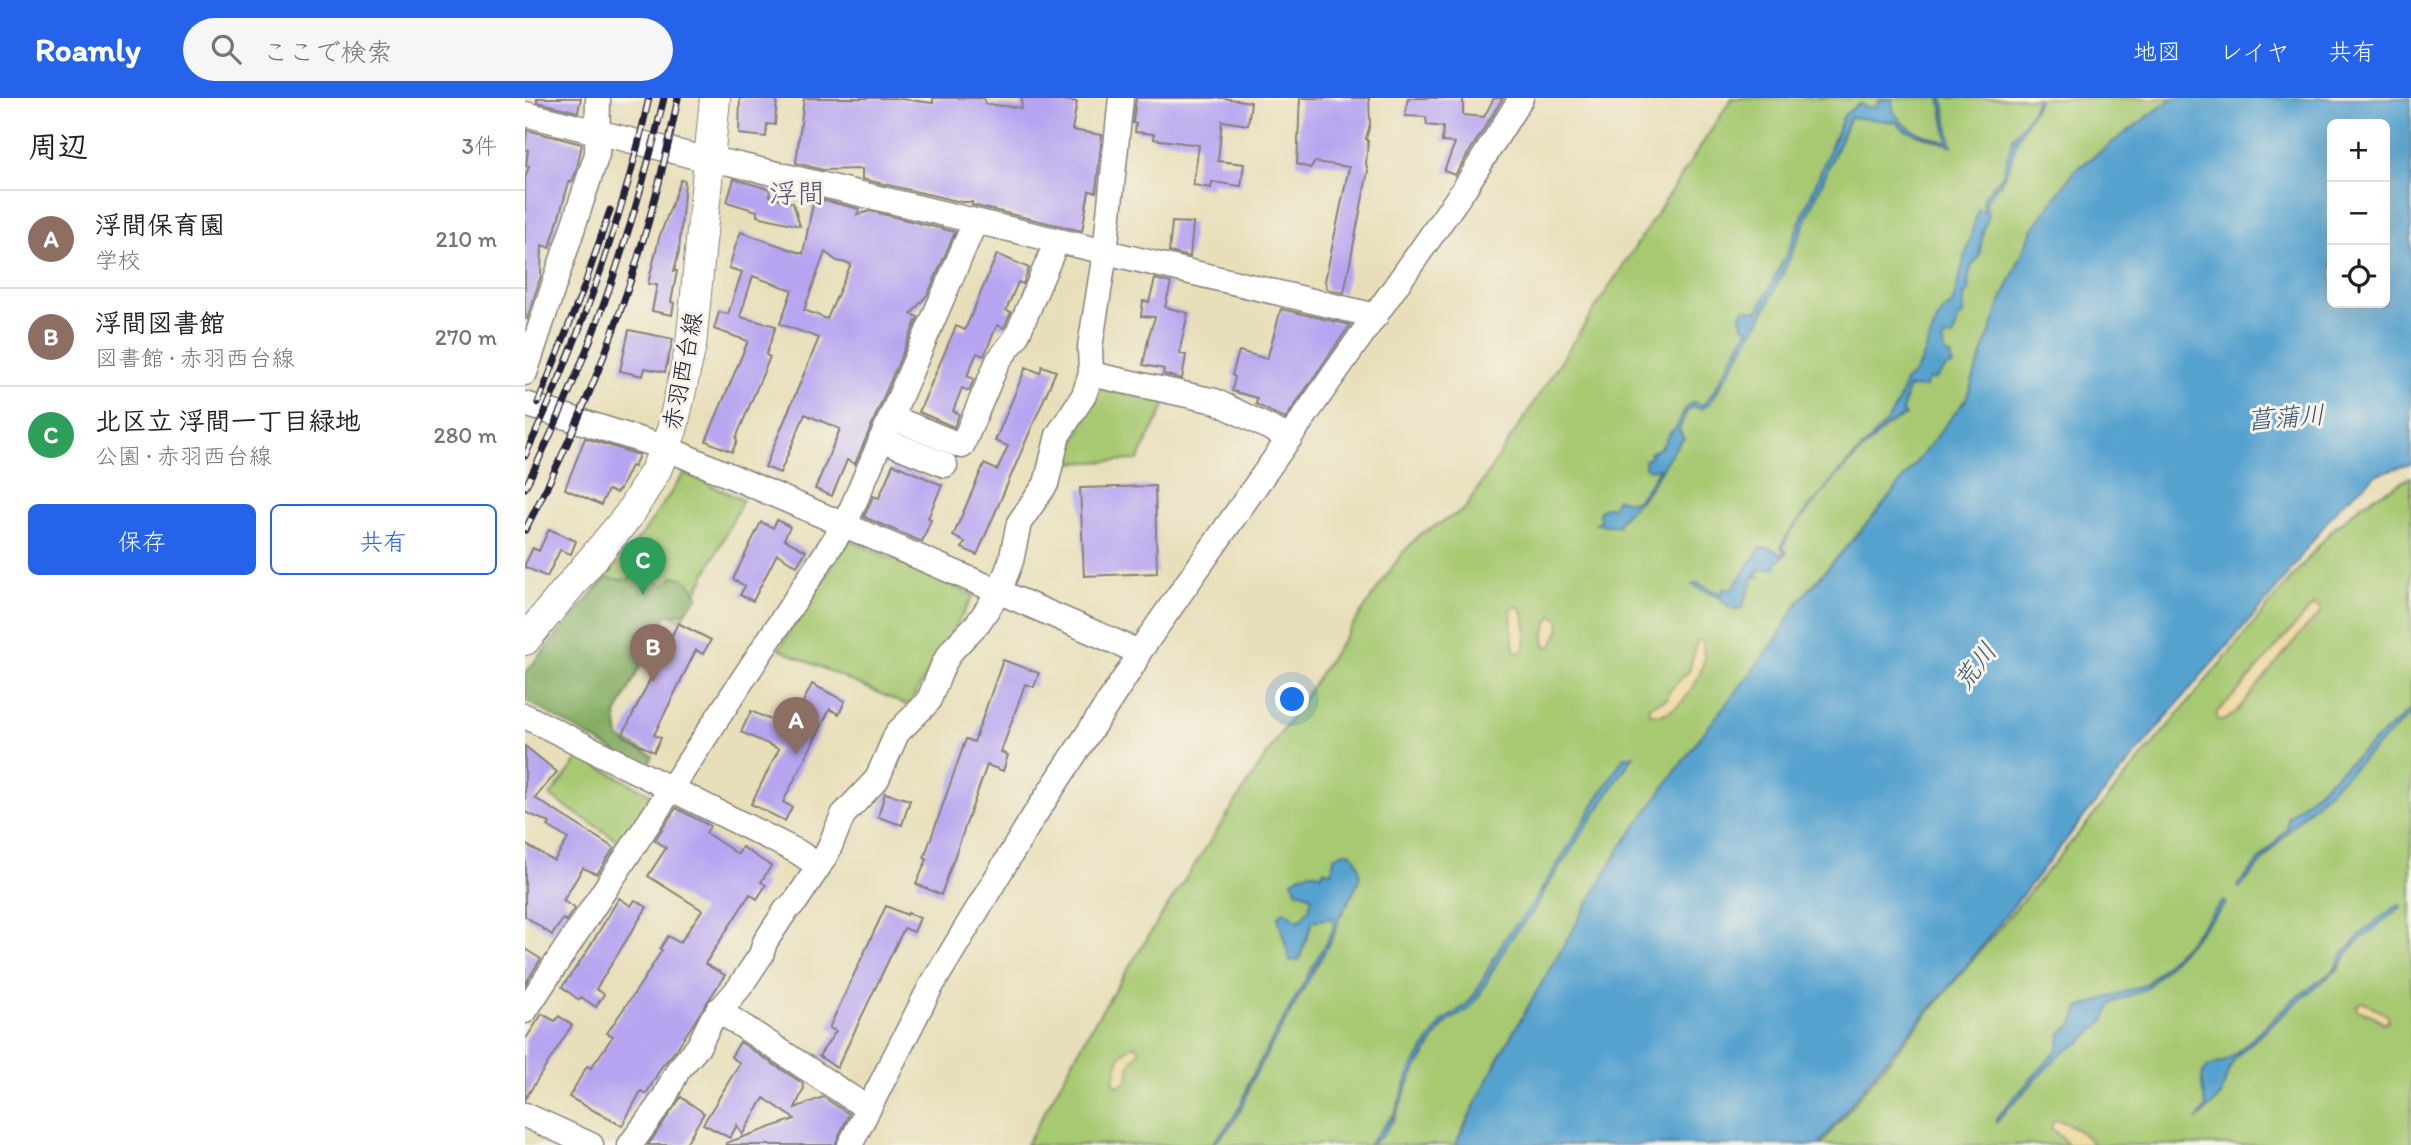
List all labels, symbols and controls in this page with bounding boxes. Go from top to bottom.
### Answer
search box [183,18,673,81]
text: Roamly [35,30,141,69]
icon: search [207,30,245,68]
text: ここで検索 [263,36,393,68]
text: 地図 [2133,37,2181,66]
text: レイヤ [2219,37,2290,66]
text: 共有 [2328,37,2376,66]
map controls [2327,119,2390,308]
button: + [2327,119,2390,182]
text: 周辺 [28,128,88,165]
text: 3件 [461,132,497,160]
district label: 浮間 [769,176,825,210]
button: − [2327,182,2390,245]
text: 浮間保育園 [95,209,225,241]
text: A [44,225,58,253]
text: 210 m [436,225,497,253]
button: locate [2327,245,2390,308]
text: 学校 [95,246,141,274]
text: 浮間図書館 [95,307,225,339]
street label: 赤羽西台線 [656,309,708,433]
text: B [44,323,58,351]
text: 270 m [435,323,497,351]
text: 図書館 · 赤羽西台線 [95,344,295,372]
water label: 菖蒲川 [2246,398,2326,436]
text: 北区立 浮間一丁目緑地 [95,405,361,437]
text: C [44,421,58,449]
text: 280 m [434,421,497,449]
text: 公園 · 赤羽西台線 [95,442,272,470]
button: 保存 [28,504,256,575]
button: 共有 [270,504,497,575]
pin: C [620,537,666,595]
pin: B [630,624,676,682]
water label: 荒川 [1947,636,2003,696]
your location [1275,682,1309,716]
pin: A [773,697,819,755]

